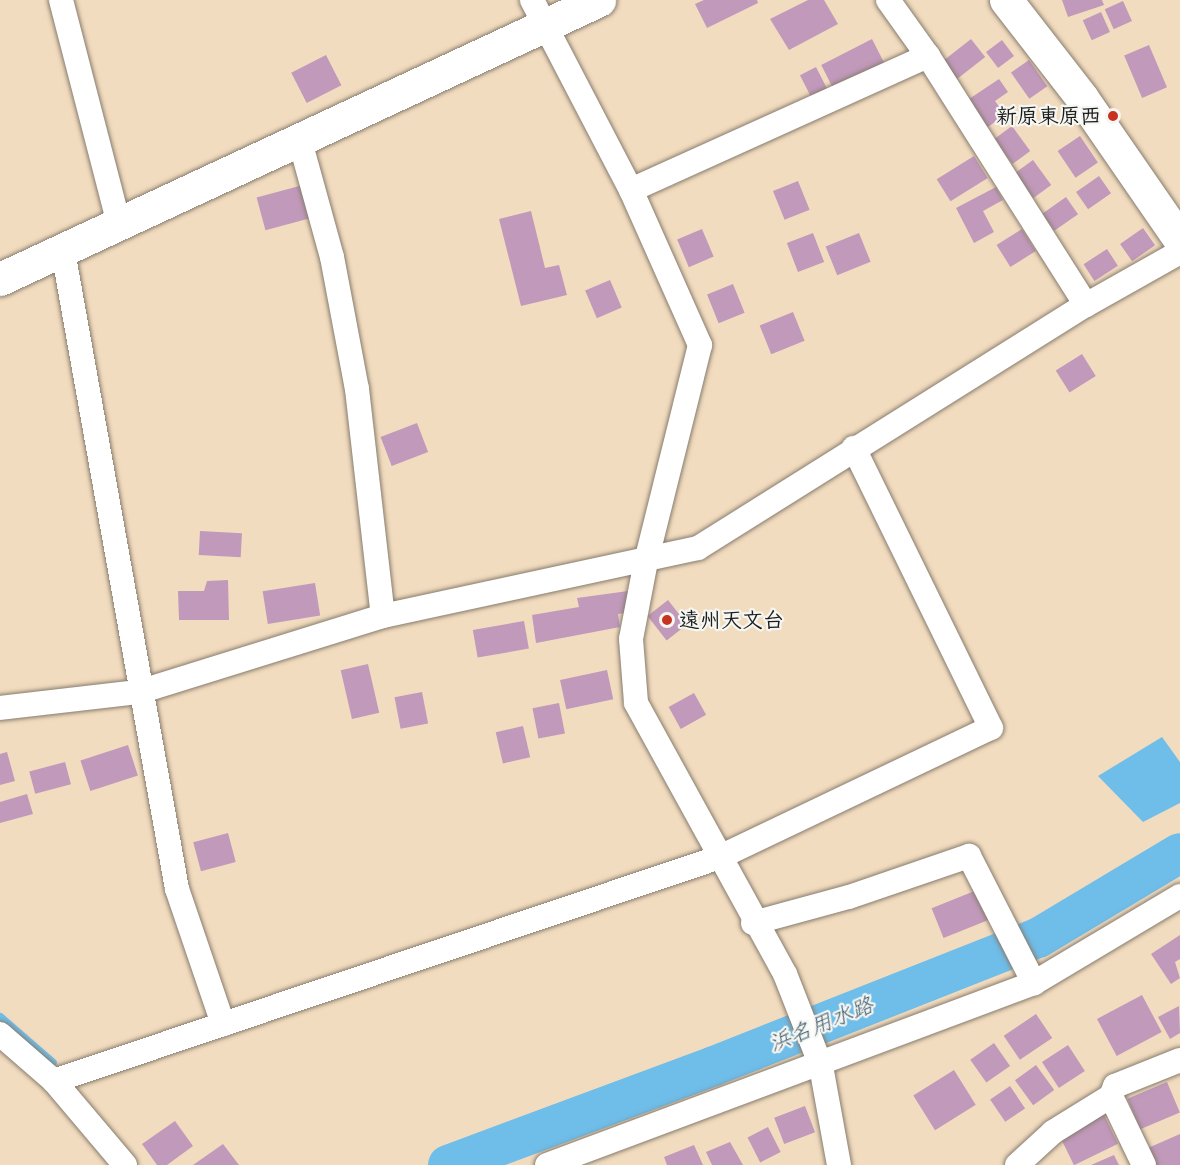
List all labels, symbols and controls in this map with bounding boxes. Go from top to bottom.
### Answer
place label: 新原東原西 [996,103,1101,129]
marker: 新原東原西 [1106,109,1120,123]
place label: 遠州天文台 [679,607,784,633]
marker: 遠州天文台 [660,613,674,627]
water label: 浜名用水路 [765,991,877,1057]

